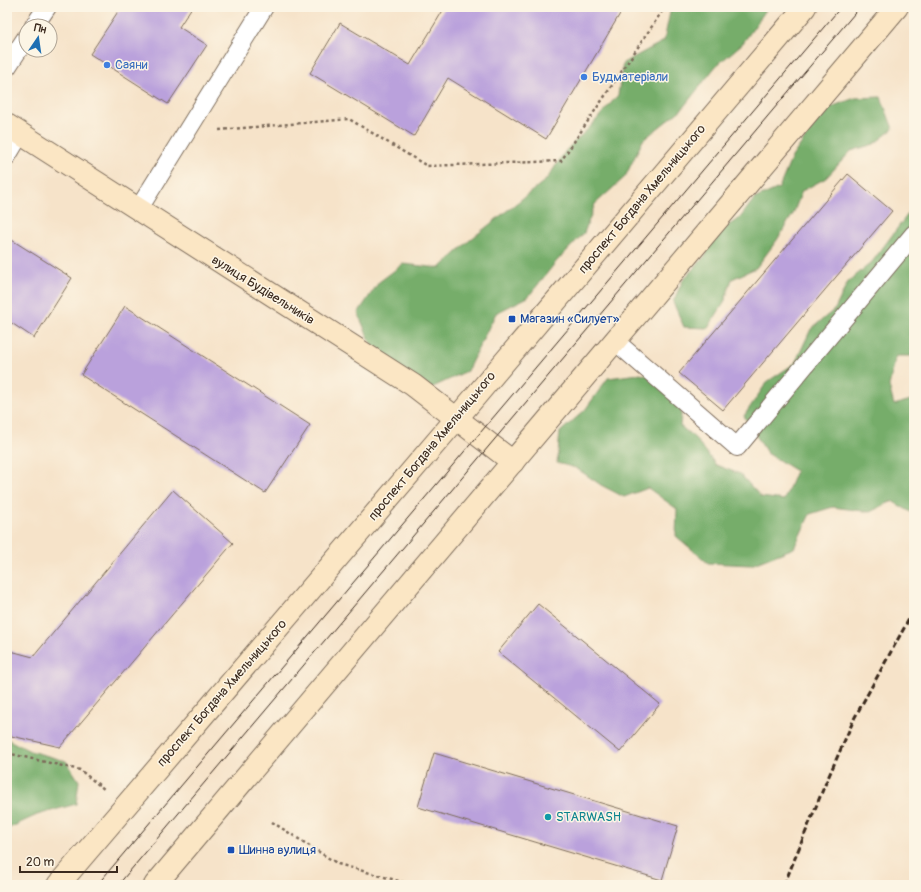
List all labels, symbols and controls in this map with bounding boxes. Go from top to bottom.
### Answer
north arrow [18,18,58,58]
text: Пн [33,21,48,37]
place label: Саяни [115,57,148,73]
marker: Саяни [102,60,112,70]
place label: Будматеріали [592,69,668,85]
marker: Будматеріали [579,72,589,82]
street label: проспект Богдана Хмельницького [575,121,709,277]
street label: вулиця Будівельників [209,252,317,328]
place label: Магазин «Силует» [520,311,620,327]
marker: Магазин «Силует» [507,314,517,324]
street label: проспект Богдана Хмельницького [365,368,499,524]
street label: проспект Богдана Хмельницького [154,616,290,770]
place label: STARWASH [556,809,621,825]
marker: STARWASH [543,812,553,822]
place label: Шинна вулиця [239,842,316,858]
marker: Шинна вулиця [226,845,236,855]
scale bar [20,848,117,874]
text: 20 m [26,855,55,870]

